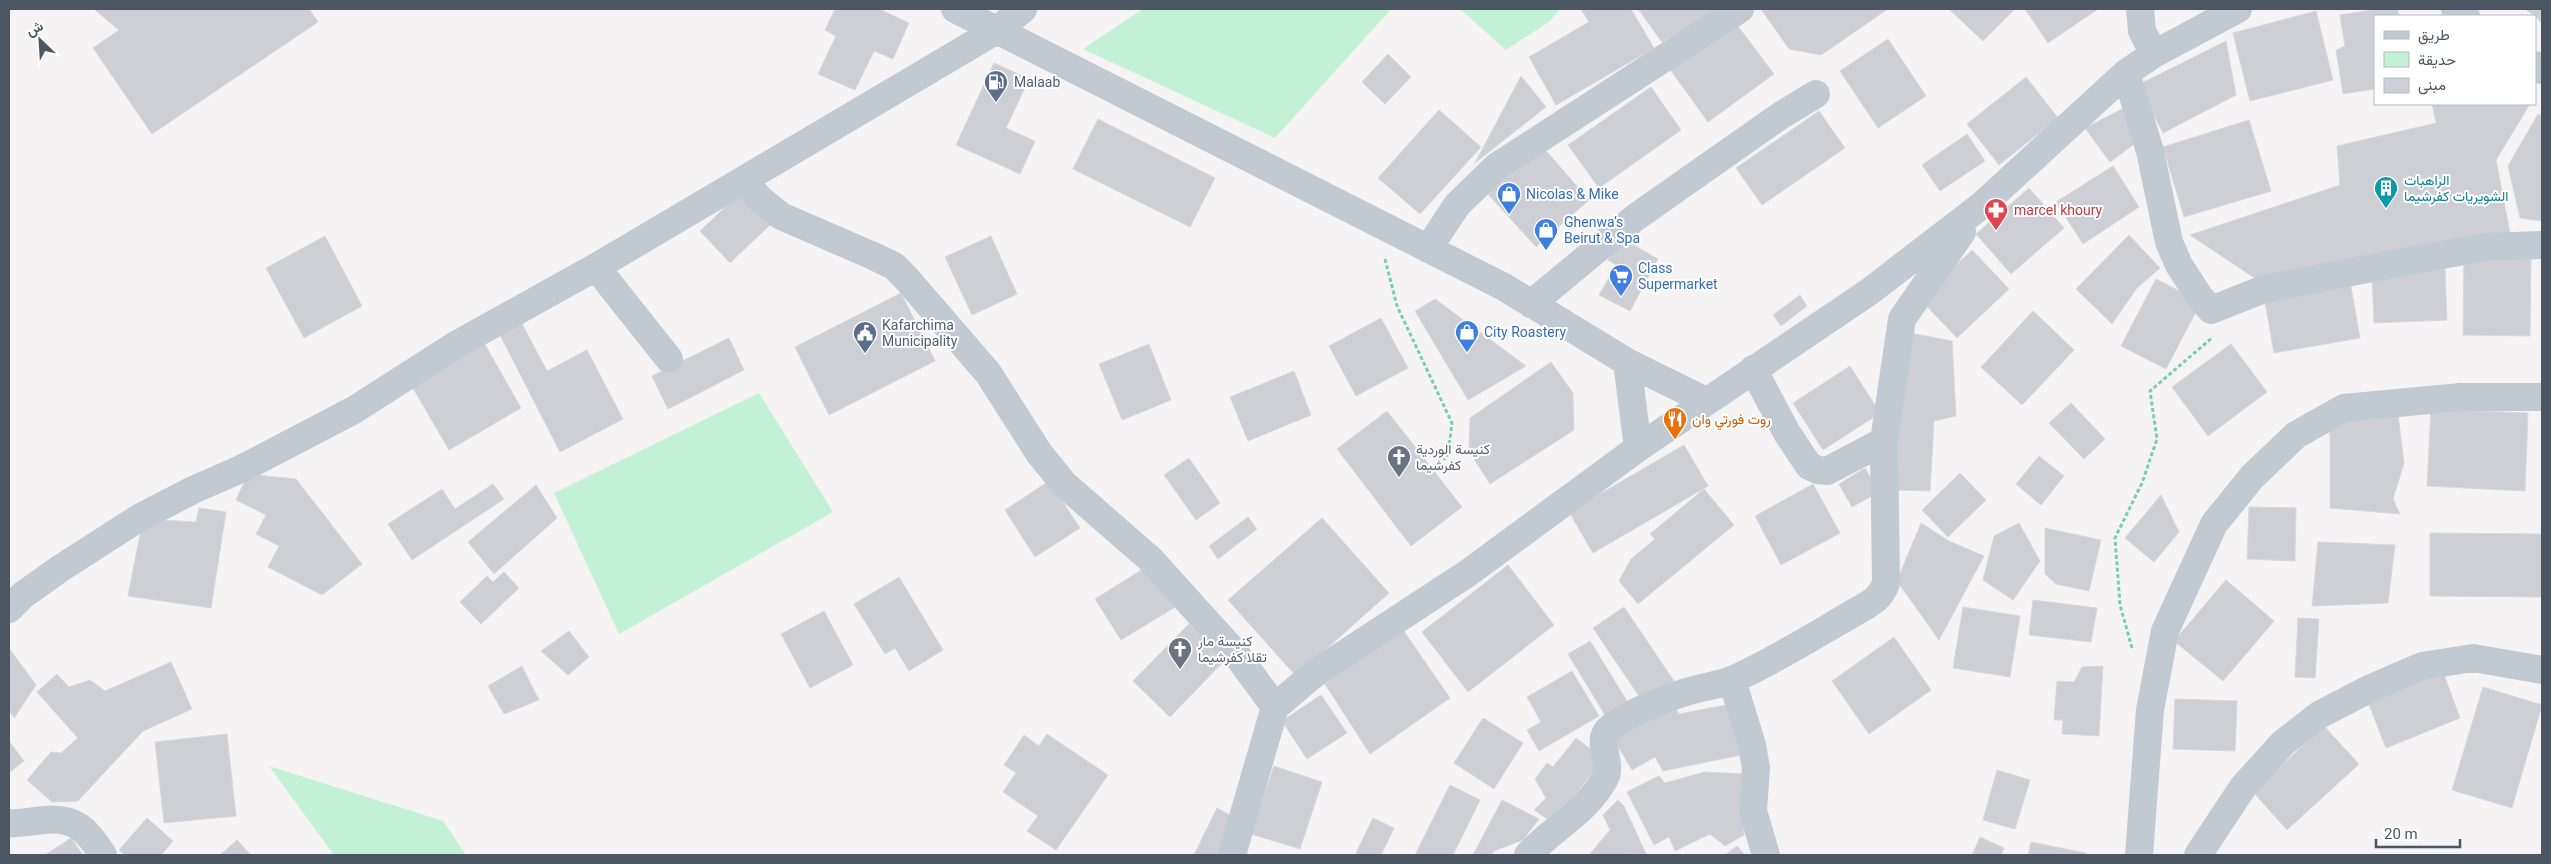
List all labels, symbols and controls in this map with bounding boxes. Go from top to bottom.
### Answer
north arrow [15,15,65,65]
legend [2374,15,2536,105]
text: ش [23,17,46,40]
text: طريق [2418,26,2450,45]
text: حديقة [2418,51,2456,69]
fuel station icon: Malaab [983,69,1009,103]
place label: Malaab [1014,74,1060,90]
text: مبنى [2418,76,2446,95]
place label: الراهبات الشويريات كفرشيما [2404,172,2509,205]
building icon: الراهبات الشويريات كفرشيما [2373,175,2399,209]
shop icon: Nicolas & Mike [1496,181,1522,215]
place label: Nicolas & Mike [1526,186,1619,202]
pharmacy icon: marcel khoury [1983,197,2009,231]
place label: marcel khoury [2014,202,2103,218]
place label: Ghenwa’s Beirut & Spa [1564,214,1640,246]
shop icon: Ghenwa’s Beirut & Spa [1533,217,1559,251]
place label: Class Supermarket [1638,260,1718,292]
supermarket icon: Class Supermarket [1608,263,1634,297]
place label: Kafarchima Municipality [882,317,958,349]
shop icon: City Roastery [1454,319,1480,353]
public building icon: Kafarchima Municipality [852,320,878,354]
place label: City Roastery [1484,324,1567,340]
restaurant icon: روت فورتي وان [1662,406,1688,440]
place label: روت فورتي وان [1692,411,1771,431]
place label: كنيسة الوردية كفرشيما [1416,441,1490,474]
church icon: كنيسة الوردية كفرشيما [1386,444,1412,478]
place label: كنيسة مار تقلا كفرشيما [1197,633,1267,666]
church icon: كنيسة مار تقلا كفرشيما [1167,636,1193,670]
scale bar [2376,816,2460,848]
text: 20 m [2384,825,2418,843]

